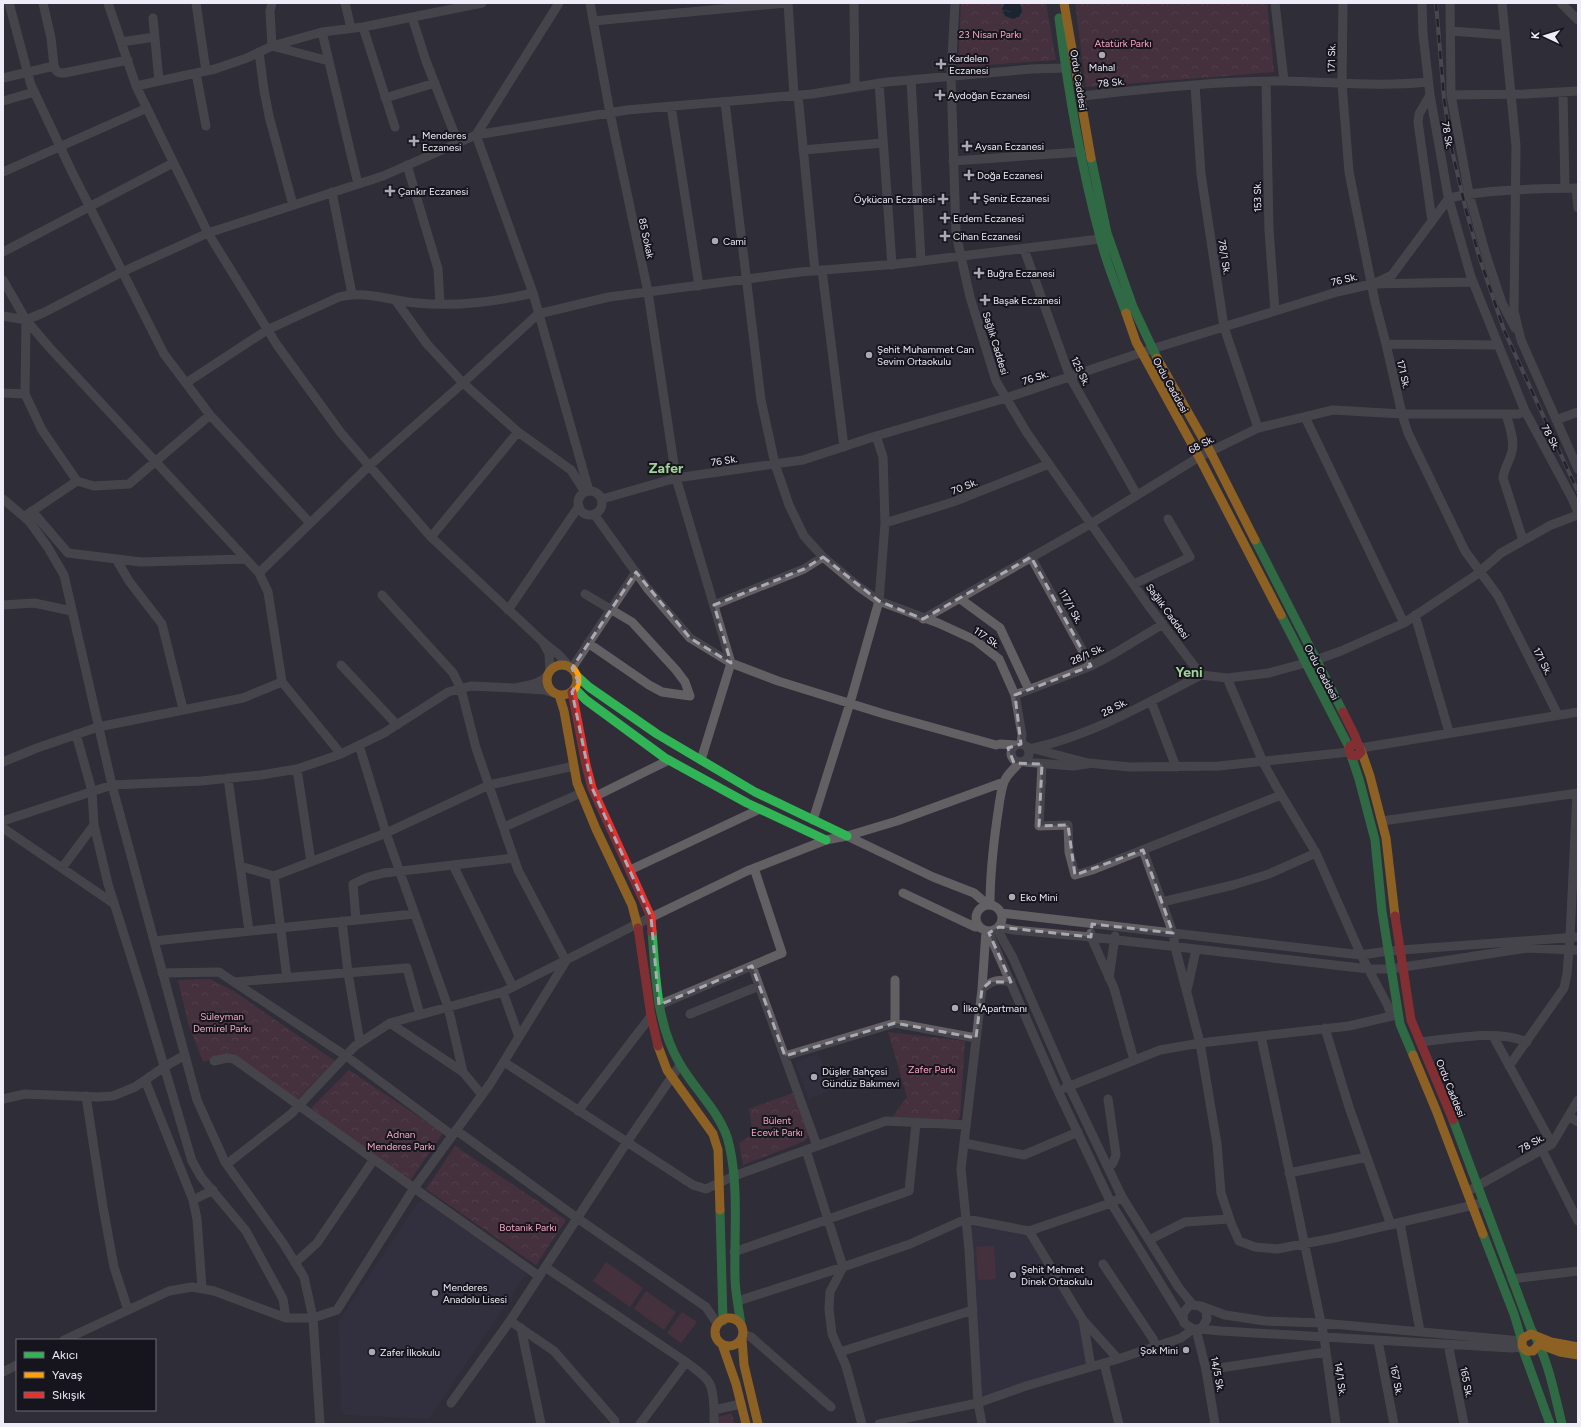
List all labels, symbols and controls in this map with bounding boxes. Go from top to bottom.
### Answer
north arrow [1525,16,1565,56]
park label: 23 Nisan Parkı [959,28,1021,41]
text: K [1529,31,1542,39]
park label: Atatürk Parkı [1094,37,1152,50]
street label: 171 Sk. [1325,43,1338,73]
street label: Ordu Caddesi [1067,49,1090,111]
marker: Mahal [1097,50,1107,60]
place label: Kardelen Eczanesi [949,52,988,77]
marker: Kardelen Eczanesi [936,59,946,69]
place label: Mahal [1089,61,1115,74]
street label: 78 Sk. [1097,75,1125,90]
place label: Aydoğan Eczanesi [948,89,1030,102]
marker: Aydoğan Eczanesi [935,90,945,100]
street label: 78 Sk. [1439,121,1456,150]
place label: Menderes Eczanesi [422,129,467,154]
marker: Menderes Eczanesi [409,136,419,146]
place label: Aysan Eczanesi [975,140,1044,153]
marker: Aysan Eczanesi [962,141,972,151]
place label: Doğa Eczanesi [977,169,1042,182]
marker: Doğa Eczanesi [964,170,974,180]
street label: 153 Sk. [1251,181,1264,213]
place label: Çankır Eczanesi [398,185,468,198]
marker: Çankır Eczanesi [385,186,395,196]
place label: Şeniz Eczanesi [983,192,1049,205]
place label: Öykücan Eczanesi [854,193,935,206]
marker: Şeniz Eczanesi [970,193,980,203]
marker: Öykücan Eczanesi [938,194,948,204]
place label: Erdem Eczanesi [953,212,1024,225]
marker: Erdem Eczanesi [940,213,950,223]
street label: 85 Sokak [636,217,657,260]
place label: Cihan Eczanesi [953,230,1021,243]
marker: Cihan Eczanesi [940,231,950,241]
place label: Cami [723,235,746,248]
marker: Cami [710,236,720,246]
street label: 78/1 Sk. [1215,239,1234,275]
place label: Buğra Eczanesi [987,267,1055,280]
marker: Buğra Eczanesi [974,268,984,278]
street label: 76 Sk. [1330,270,1359,289]
place label: Başak Eczanesi [993,294,1061,307]
marker: Başak Eczanesi [980,295,990,305]
street label: Sağlık Caddesi [980,310,1011,376]
place label: Şehit Muhammet Can Sevim Ortaokulu [877,343,975,368]
marker: Şehit Muhammet Can Sevim Ortaokulu [864,350,874,360]
street label: 125 Sk. [1068,354,1093,388]
street label: Ordu Caddesi [1150,355,1191,415]
street label: 171 Sk. [1394,358,1413,390]
street label: 76 Sk. [1021,367,1050,388]
street label: 78 Sk. [1538,422,1563,452]
street label: 68 Sk. [1186,432,1216,457]
street label: 76 Sk. [710,452,738,469]
district label: Zafer [649,460,684,477]
street label: 70 Sk. [949,476,979,497]
street label: Sağlık Caddesi [1143,581,1192,642]
street label: 117/1 Sk. [1056,587,1085,626]
street label: 117 Sk. [971,624,1002,651]
street label: 28/1 Sk. [1068,641,1106,668]
street label: Ordu Caddesi [1301,642,1342,702]
street label: 171 Sk. [1530,645,1555,677]
district label: Yeni [1175,664,1203,681]
street label: 28 Sk. [1099,695,1129,719]
place label: Eko Mini [1020,891,1058,904]
marker: Eko Mini [1007,892,1017,902]
place label: İlke Apartmanı [963,1002,1027,1015]
marker: İlke Apartmanı [950,1003,960,1013]
park label: Süleyman Demirel Parkı [193,1010,251,1035]
street label: Ordu Caddesi [1433,1057,1468,1119]
park label: Zafer Parkı [908,1063,956,1076]
place label: Düşler Bahçesi Gündüz Bakımevi [822,1065,899,1090]
marker: Düşler Bahçesi Gündüz Bakımevi [809,1072,819,1082]
park label: Bülent Ecevit Parkı [751,1114,803,1139]
park label: Adnan Menderes Parkı [367,1128,435,1153]
street label: 78 Sk. [1516,1131,1546,1156]
park label: Botanik Parkı [499,1221,557,1234]
place label: Şehit Mehmet Dinek Ortaokulu [1021,1263,1093,1288]
marker: Şehit Mehmet Dinek Ortaokulu [1008,1270,1018,1280]
place label: Menderes Anadolu Lisesi [443,1281,507,1306]
marker: Menderes Anadolu Lisesi [430,1288,440,1298]
legend [16,1339,156,1411]
place label: Şok Mini [1140,1344,1178,1357]
marker: Şok Mini [1181,1345,1191,1355]
place label: Zafer İlkokulu [380,1346,440,1359]
marker: Zafer İlkokulu [367,1347,377,1357]
text: Akıcı [52,1348,78,1362]
street label: 14/5 Sk. [1208,1355,1227,1393]
street label: 14/1 Sk. [1332,1361,1349,1397]
street label: 167 Sk. [1387,1364,1406,1396]
street label: 165 Sk. [1457,1366,1476,1399]
text: Yavaş [52,1368,83,1382]
text: Sıkışık [52,1388,85,1402]

